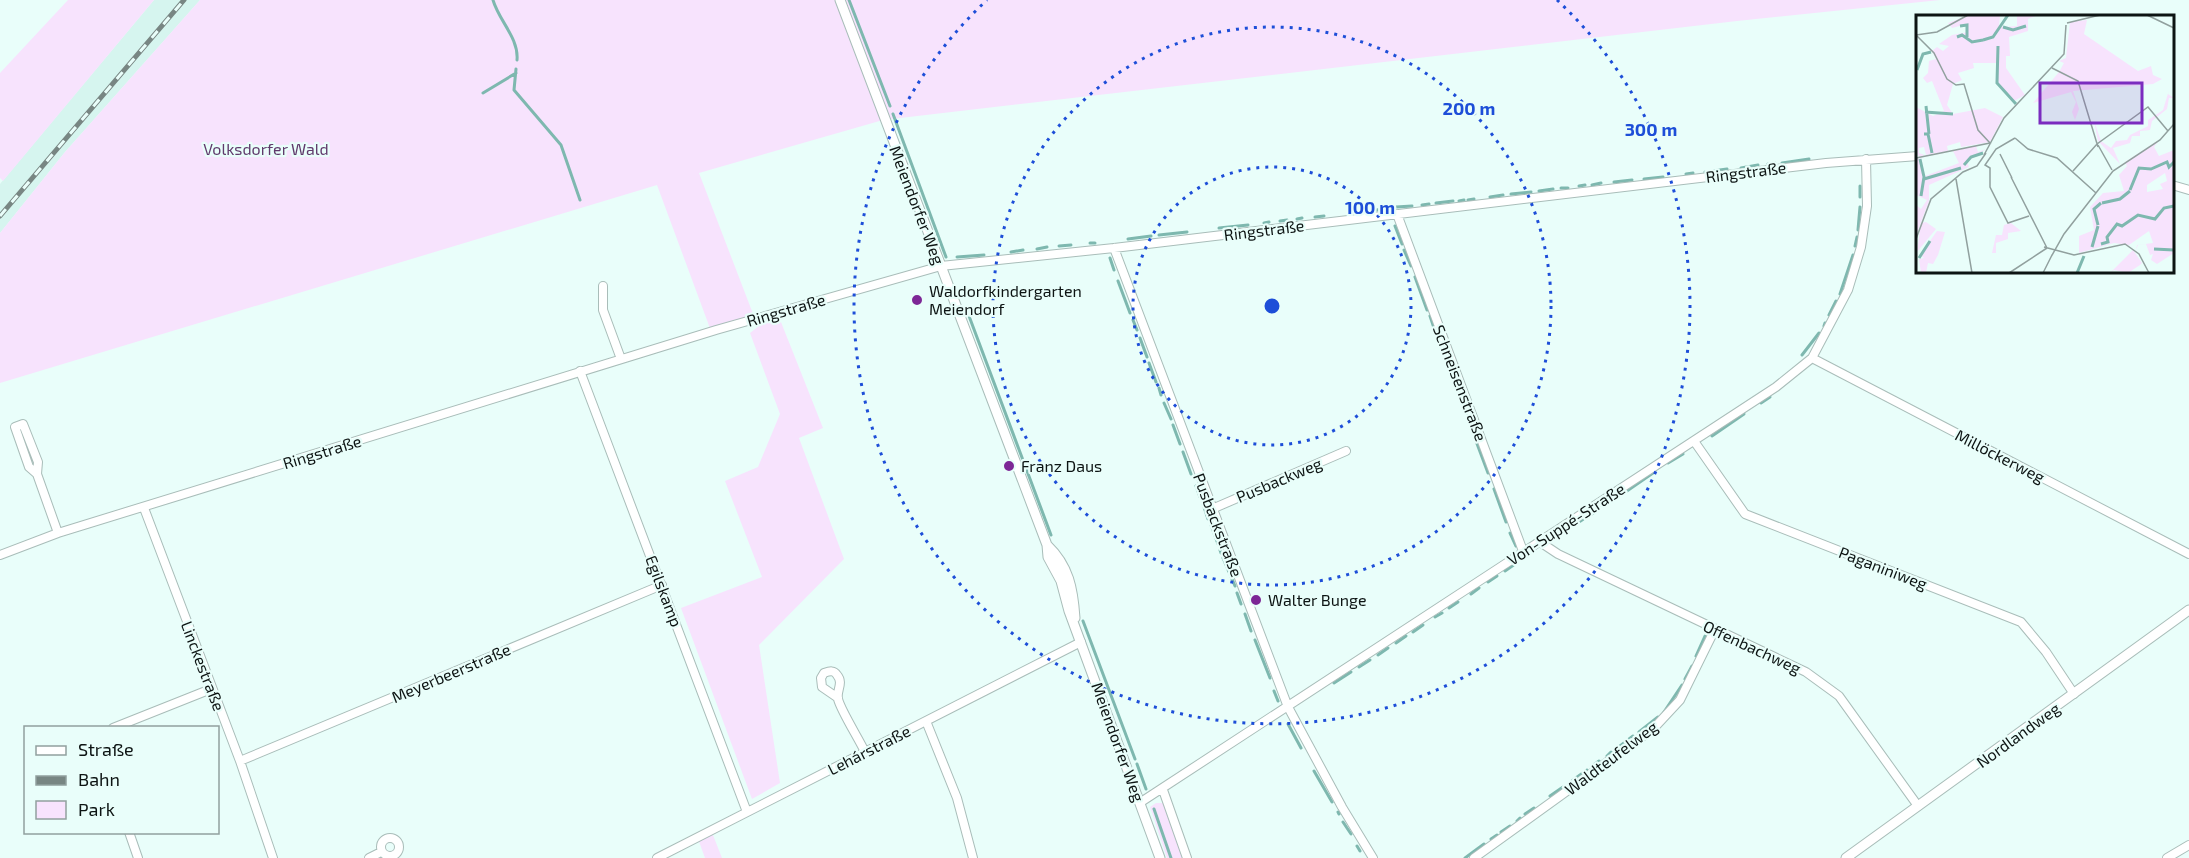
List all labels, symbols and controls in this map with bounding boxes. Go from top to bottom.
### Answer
inset map [1916,15,2174,273]
text: 200 m [1443,97,1495,119]
text: 300 m [1625,118,1677,140]
park label: Volksdorfer Wald [203,139,329,158]
street label: Meiendorfer Weg [886,143,949,267]
street label: Ringstraße [1705,157,1787,186]
text: 100 m [1345,196,1395,218]
street label: Ringstraße [1223,215,1305,244]
place label: Waldorfkindergarten Meiendorf [929,281,1082,318]
street label: Ringstraße [744,289,827,330]
marker: Waldorfkindergarten Meiendorf [910,293,924,307]
centre of rings [1262,296,1282,316]
street label: Schneisenstraße [1430,322,1491,444]
street label: Millöckerweg [1952,425,2048,486]
street label: Ringstraße [280,431,363,472]
street label: Pusbackweg [1233,453,1325,506]
place label: Franz Daus [1021,456,1102,475]
marker: Franz Daus [1002,459,1016,473]
street label: Pusbackstraße [1190,470,1247,579]
street label: Von-Suppé-Straße [1503,478,1628,569]
street label: Paganiniweg [1836,542,1930,593]
street label: Egilskamp [642,552,687,629]
place label: Walter Bunge [1268,590,1367,609]
marker: Walter Bunge [1249,593,1263,607]
street label: Offenbachweg [1700,616,1804,677]
street label: Linckestraße [178,618,229,713]
street label: Meyerbeerstraße [388,639,513,706]
street label: Meiendorfer Weg [1088,680,1149,804]
street label: Nordlandweg [1972,698,2063,771]
street label: Waldteufelweg [1561,717,1661,799]
street label: Lehárstraße [824,721,913,778]
legend [24,726,219,834]
text: Straße [78,738,134,760]
text: Bahn [78,768,120,790]
text: Park [78,798,115,820]

